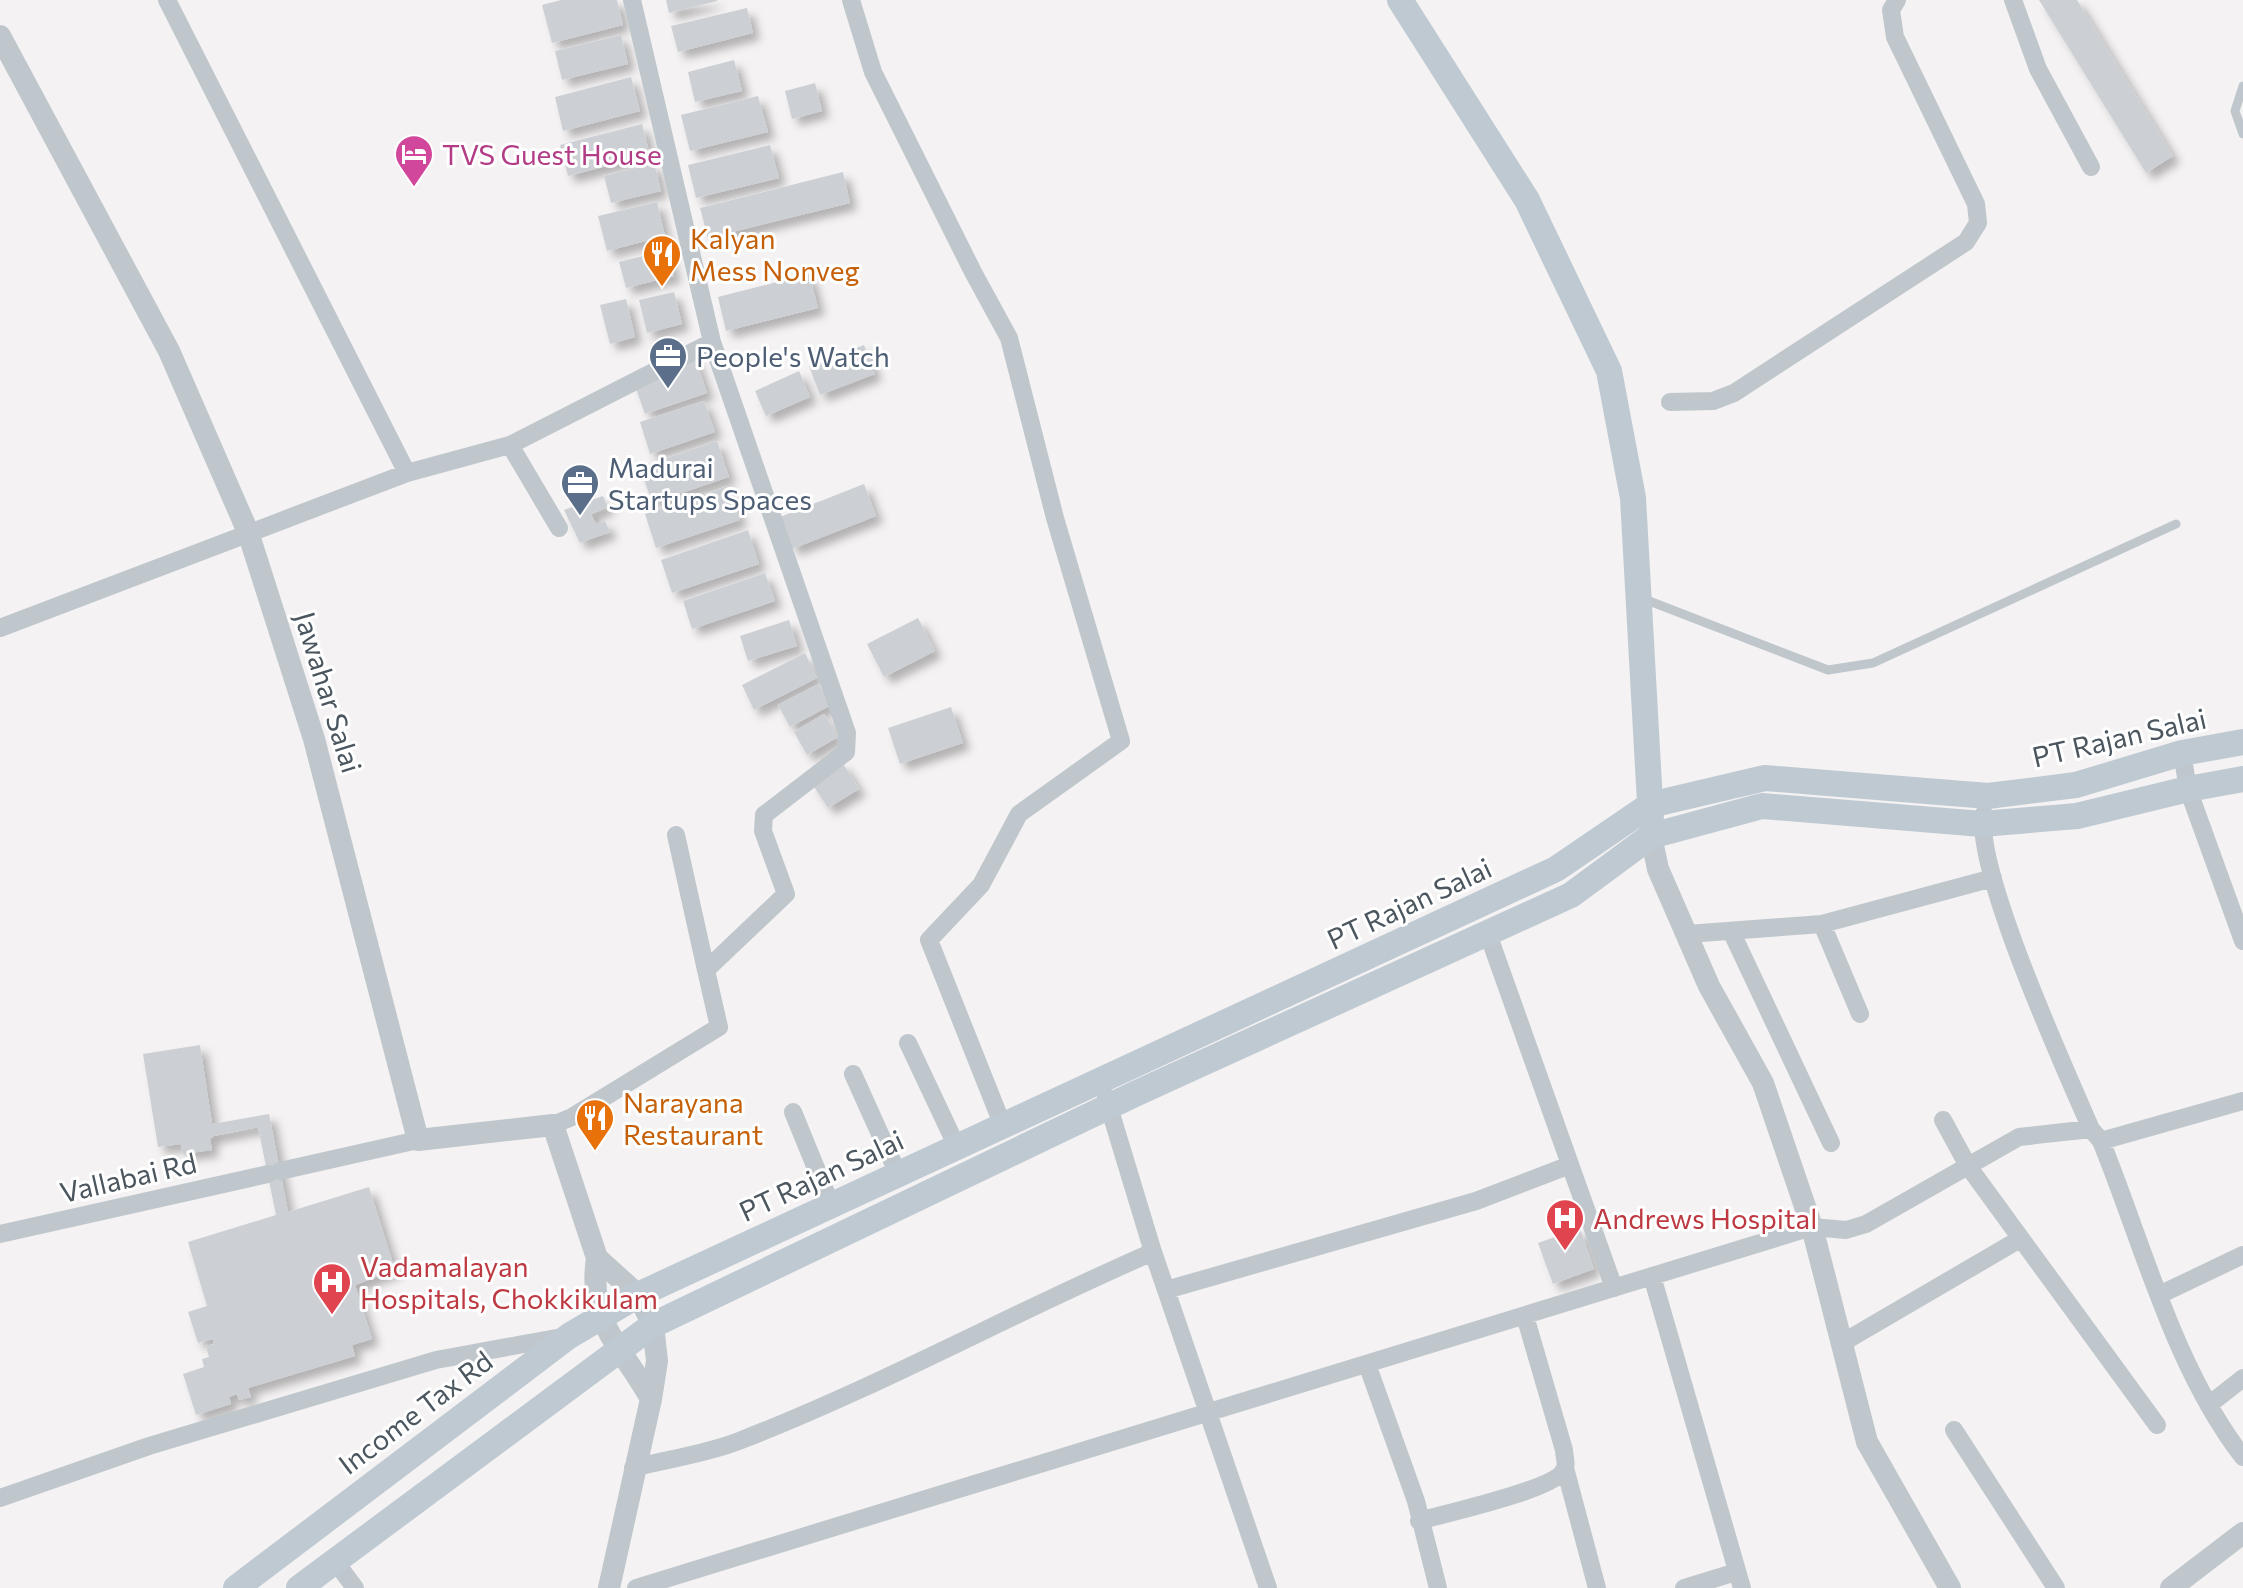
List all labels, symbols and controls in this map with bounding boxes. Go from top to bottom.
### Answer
hotel icon: TVS Guest House [393,133,435,188]
place label: TVS Guest House [442,137,662,171]
place label: Kalyan Mess Nonveg [690,221,860,287]
restaurant icon: Kalyan Mess Nonveg [641,233,683,288]
office icon: People's Watch [647,335,689,390]
place label: People's Watch [696,339,890,373]
place label: Madurai Startups Spaces [608,450,812,516]
office icon: Madurai Startups Spaces [559,462,601,517]
street label: Jawahar Salai [288,607,370,777]
street label: PT Rajan Salai [2029,700,2209,774]
street label: PT Rajan Salai [1321,850,1497,956]
place label: Narayana Restaurant [623,1085,763,1151]
restaurant icon: Narayana Restaurant [574,1097,616,1152]
street label: PT Rajan Salai [733,1122,909,1228]
street label: Vallabai Rd [56,1145,200,1209]
hospital icon: Andrews Hospital [1544,1197,1586,1252]
place label: Andrews Hospital [1593,1201,1817,1235]
place label: Vadamalayan Hospitals, Chokkikulam [360,1249,658,1315]
hospital icon: Vadamalayan Hospitals, Chokkikulam [311,1261,353,1316]
street label: Income Tax Rd [332,1343,498,1481]

